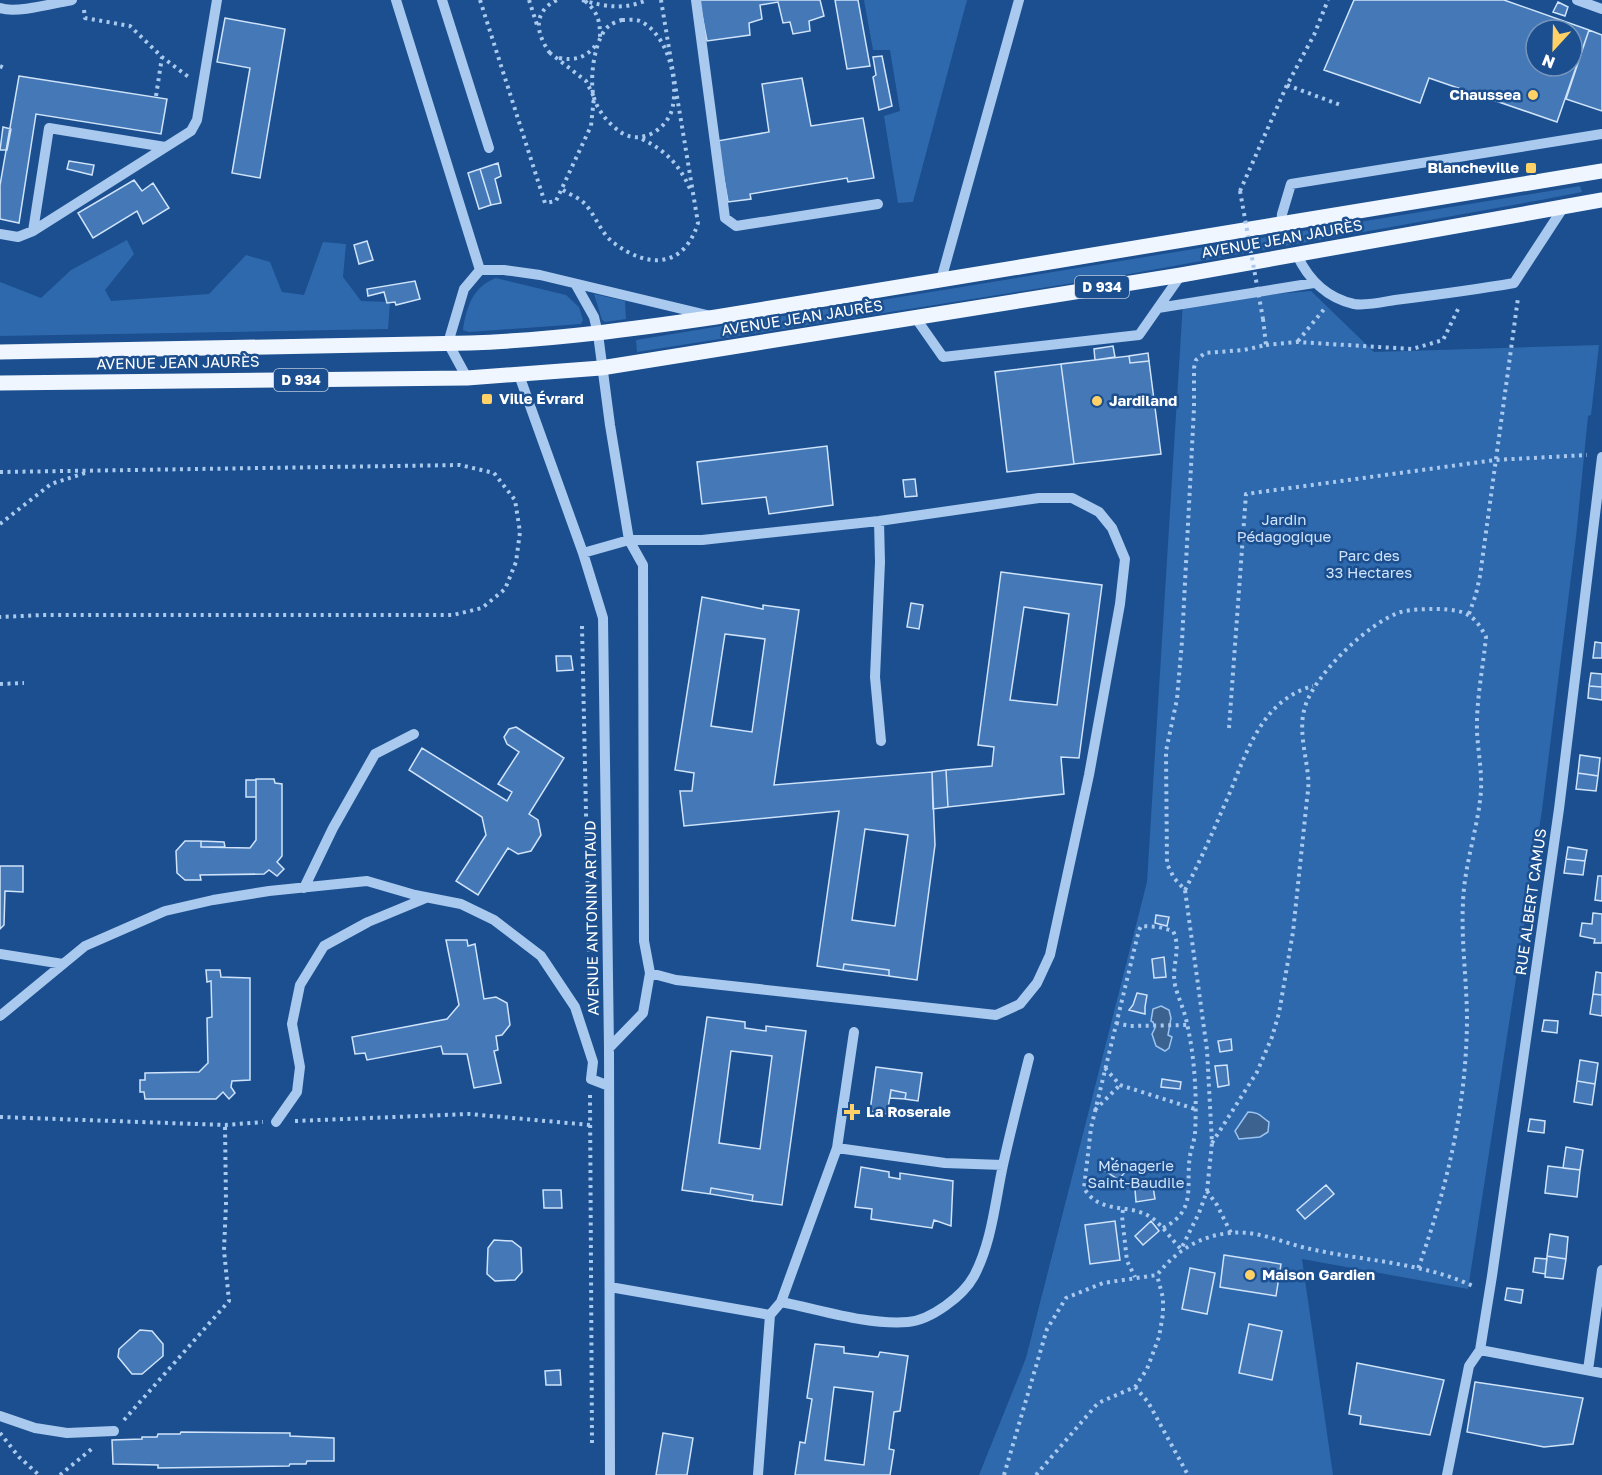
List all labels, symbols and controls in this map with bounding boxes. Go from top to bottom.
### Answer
north arrow [1524,18,1584,78]
text: N [1539,50,1558,73]
place label: Chaussea [1449,85,1521,103]
marker: Chaussea [1526,88,1540,102]
place label: Blancheville [1427,158,1519,176]
marker: Blancheville [1524,161,1538,175]
street label: AVENUE JEAN JAURÈS [1200,215,1364,261]
road number: D 934 [1075,276,1129,298]
street label: AVENUE JEAN JAURÈS [720,295,884,339]
street label: AVENUE JEAN JAURÈS [96,352,260,372]
road number: D 934 [274,369,328,391]
place label: Ville Évrard [499,389,584,407]
place label: Jardiland [1109,391,1177,409]
marker: Ville Évrard [480,392,494,406]
marker: Jardiland [1090,394,1104,408]
park label: Jardin Pédagogique [1237,510,1332,545]
park label: Parc des 33 Hectares [1326,546,1412,581]
street label: AVENUE ANTONIN ARTAUD [580,820,602,1016]
street label: RUE ALBERT CAMUS [1511,827,1549,976]
place label: La Roseraie [866,1102,951,1120]
marker: La Roseraie [843,1103,861,1121]
park label: Ménagerie Saint-Baudile [1088,1156,1185,1191]
place label: Maison Gardien [1262,1265,1375,1283]
marker: Maison Gardien [1243,1268,1257,1282]

